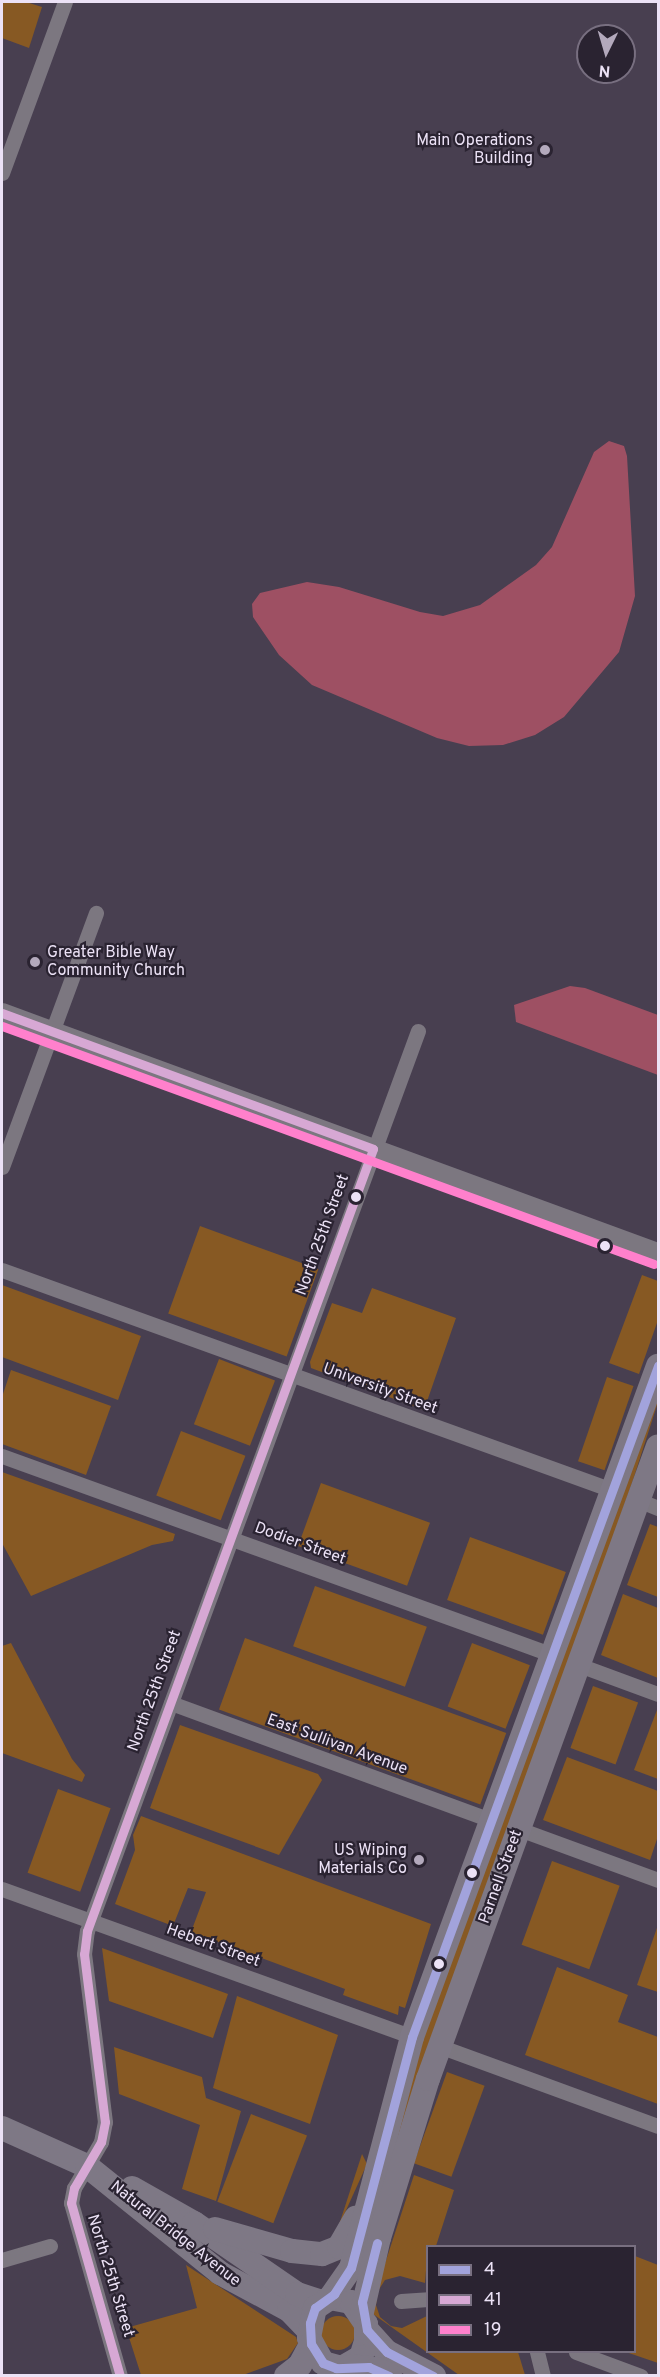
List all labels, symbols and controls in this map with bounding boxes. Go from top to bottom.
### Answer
north arrow [576,24,636,84]
text: N [598,59,611,80]
place label: Main Operations Building [416,131,533,169]
marker: Main Operations Building [538,143,552,157]
place label: Greater Bible Way Community Church [47,943,185,981]
marker: Greater Bible Way Community Church [28,955,42,969]
street label: North 25th Street [292,1172,354,1298]
unlabelled marker [350,1191,362,1203]
unlabelled marker [599,1240,611,1252]
street label: University Street [320,1359,440,1419]
street label: Dodier Street [252,1519,348,1569]
street label: North 25th Street [124,1628,186,1754]
street label: East Sullivan Avenue [264,1711,410,1779]
street label: Parnell Street [475,1827,527,1927]
place label: US Wiping Materials Co [318,1841,407,1879]
marker: US Wiping Materials Co [412,1853,426,1867]
unlabelled marker [466,1867,478,1879]
street label: Hebert Street [164,1920,262,1972]
unlabelled marker [433,1958,445,1970]
street label: Natural Bridge Avenue [106,2177,244,2291]
street label: North 25th Street [82,2212,138,2340]
legend [426,2245,636,2353]
text: 4 [484,2259,495,2282]
text: 41 [484,2289,502,2312]
text: 19 [484,2319,501,2342]

